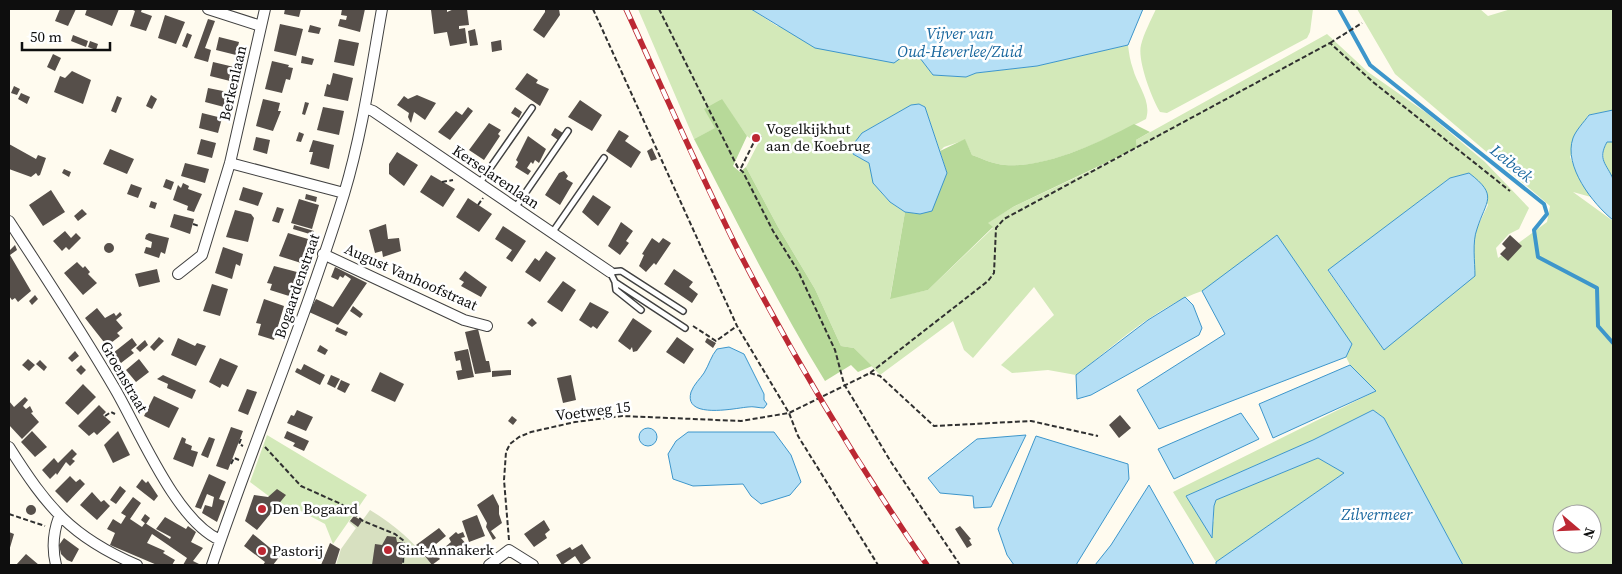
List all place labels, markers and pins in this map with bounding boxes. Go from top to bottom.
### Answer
place label: Vogelkijkhut aan de Koebrug [766,118,870,156]
marker: Vogelkijkhut aan de Koebrug [750,132,762,144]
place label: Den Bogaard [272,498,358,519]
marker: Den Bogaard [256,503,268,515]
place label: Sint-Annakerk [398,539,495,560]
place label: Pastorij [272,540,323,561]
marker: Sint-Annakerk [382,544,394,556]
marker: Pastorij [256,545,268,557]

